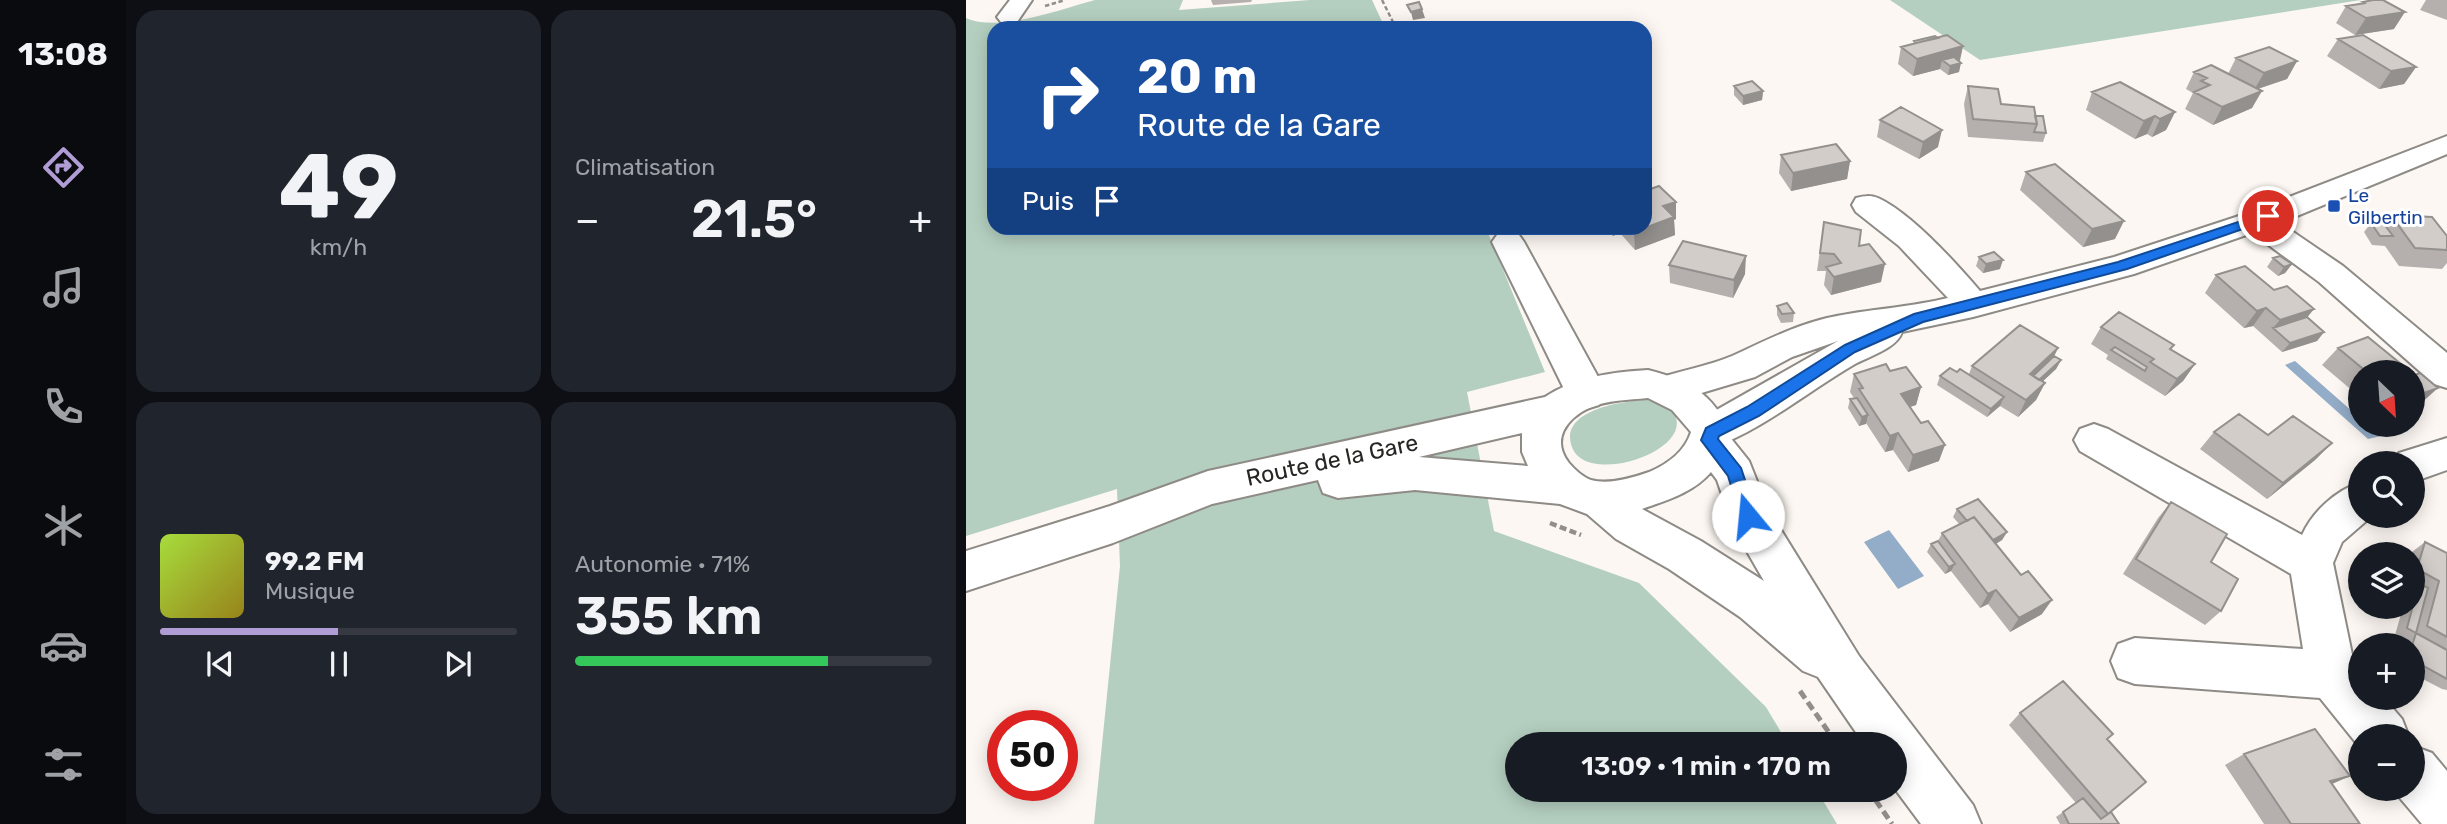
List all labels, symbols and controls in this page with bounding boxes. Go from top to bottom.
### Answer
text: 13:08 [18,35,108,73]
text: 20 m [1137,47,1258,105]
icon: right [1022,49,1113,140]
text: Route de la Gare [1137,106,1381,144]
text: 49 [278,133,399,241]
icon: directions [39,143,88,192]
text: Climatisation [575,153,715,181]
icon: arrive [1088,182,1126,220]
place label: Le Gilbertin [2348,184,2423,229]
text: Puis [1022,186,1074,217]
pin [2238,186,2298,246]
text: 21.5° [691,188,817,250]
text: − [575,197,600,243]
text: + [908,197,932,243]
icon: arrive [2249,197,2287,235]
marker: Le Gilbertin [2326,198,2342,214]
text: km/h [310,233,367,261]
icon: music [39,263,88,312]
north arrow [2348,360,2426,438]
map controls [2348,360,2425,801]
icon: phone [39,382,88,431]
street label: Route de la Gare [1243,428,1421,492]
button: search [2348,451,2425,528]
position arrow [1711,479,1785,553]
icon: climate [39,501,88,550]
button: layers [2348,542,2425,619]
text: 99.2 FM [265,546,364,577]
text: Autonomie · 71% [575,550,750,578]
text: Musique [265,577,355,605]
text: 355 km [575,585,762,647]
icon: car [39,621,88,670]
button: + [2348,633,2425,710]
icon: previous [201,645,239,683]
icon: pause [320,645,358,683]
icon: next [439,645,477,683]
speed limit sign: 50 [987,710,1078,801]
button: − [2348,724,2425,801]
icon: filters [39,740,88,789]
text: 13:09 · 1 min · 170 m [1581,751,1831,782]

